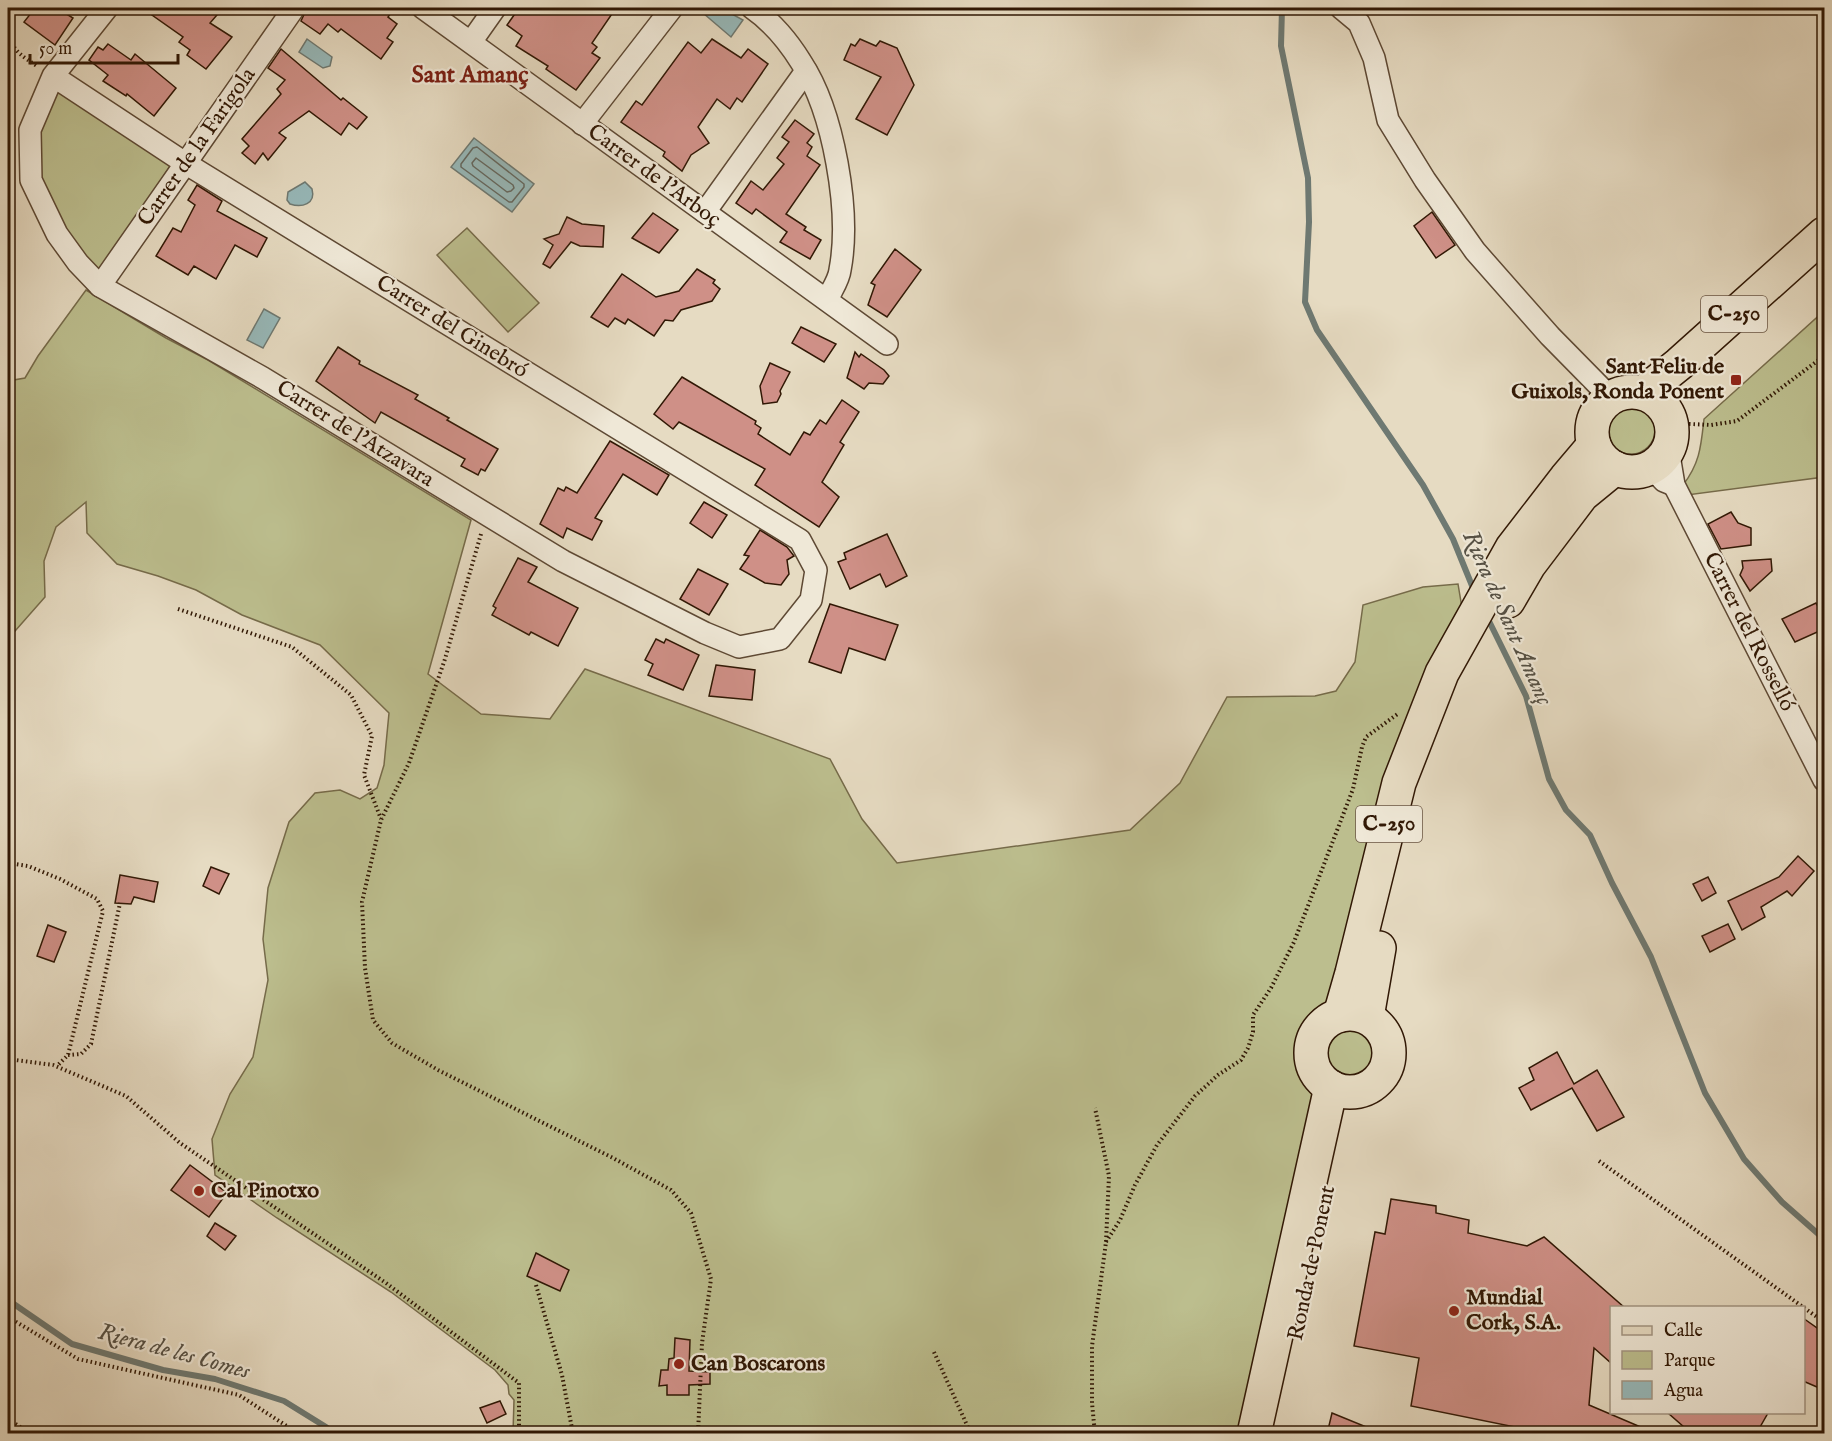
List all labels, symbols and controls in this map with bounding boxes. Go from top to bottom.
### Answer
scale bar [30,27,178,65]
text: 50 m [39,38,72,61]
district label: Sant Amanç [411,60,529,91]
street label: Carrer de la Farigola [132,62,263,232]
street label: Carrer de l'Arboç [582,118,726,234]
street label: Carrer del Ginebró [371,269,533,385]
road number: C-250 [1701,296,1767,332]
place label: Sant Feliu de Guixols, Ronda Ponent [1511,353,1724,406]
marker: Sant Feliu de Guixols, Ronda Ponent [1729,373,1743,387]
street label: Carrer de l'Atzavara [271,374,440,494]
water label: Riera de Sant Amanç [1455,526,1560,711]
street label: Carrer del Rosselló [1697,548,1801,716]
road number: C-250 [1356,806,1422,842]
place label: Cal Pinotxo [211,1177,319,1205]
street label: Ronda de Ponent [1282,1182,1342,1343]
marker: Cal Pinotxo [192,1184,206,1198]
place label: Mundial Cork, S.A. [1466,1284,1561,1337]
marker: Mundial Cork, S.A. [1447,1304,1461,1318]
legend [1610,1306,1805,1414]
water label: Riera de les Comes [95,1317,255,1387]
text: Calle [1664,1320,1703,1343]
place label: Can Boscarons [691,1350,825,1378]
text: Parque [1664,1350,1715,1373]
marker: Can Boscarons [672,1357,686,1371]
text: Agua [1663,1380,1703,1403]

